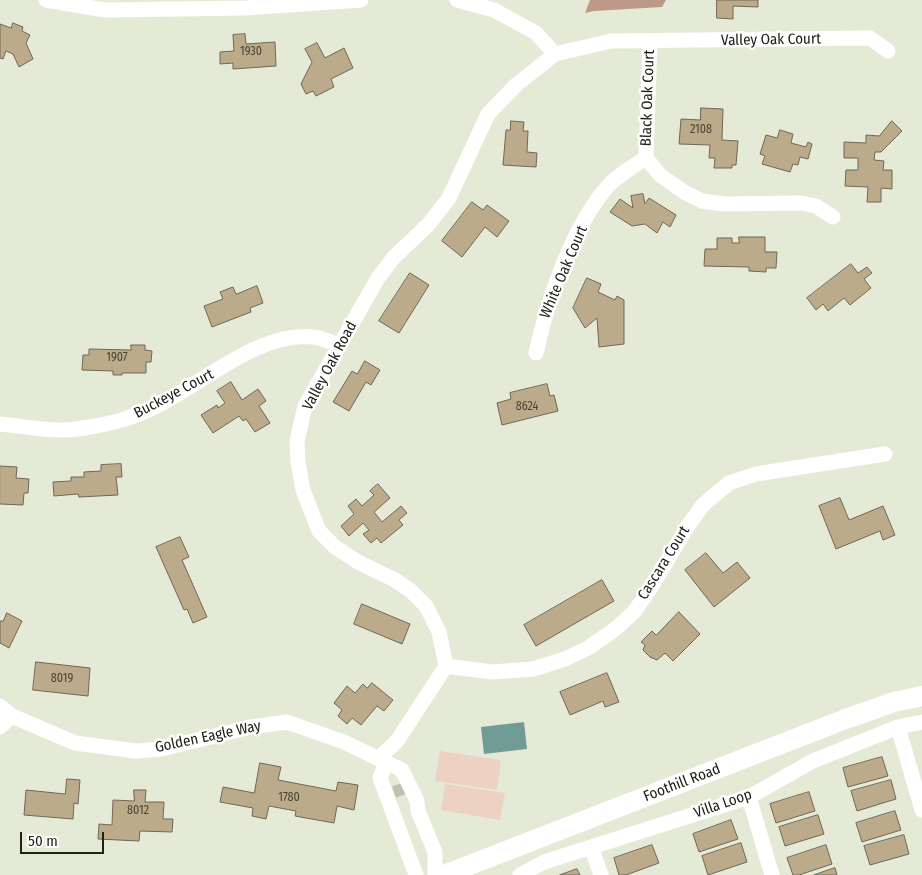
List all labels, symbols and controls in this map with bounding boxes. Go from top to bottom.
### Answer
street label: Valley Oak Court [721,30,821,50]
house number: 1930 [240,45,262,59]
street label: Black Oak Court [637,49,659,147]
house number: 2108 [690,123,712,137]
street label: White Oak Court [536,223,592,321]
street label: Valley Oak Road [299,319,361,413]
house number: 1907 [106,351,128,365]
street label: Buckeye Court [131,366,217,422]
house number: 8624 [516,400,538,414]
street label: Cascara Court [634,523,694,603]
house number: 8019 [51,672,73,686]
street label: Golden Eagle Way [153,717,263,757]
street label: Foothill Road [641,760,723,806]
street label: Villa Loop [692,786,754,822]
house number: 1780 [278,791,300,805]
house number: 8012 [127,804,149,818]
scale bar [22,822,106,854]
text: 50 m [28,832,58,850]

